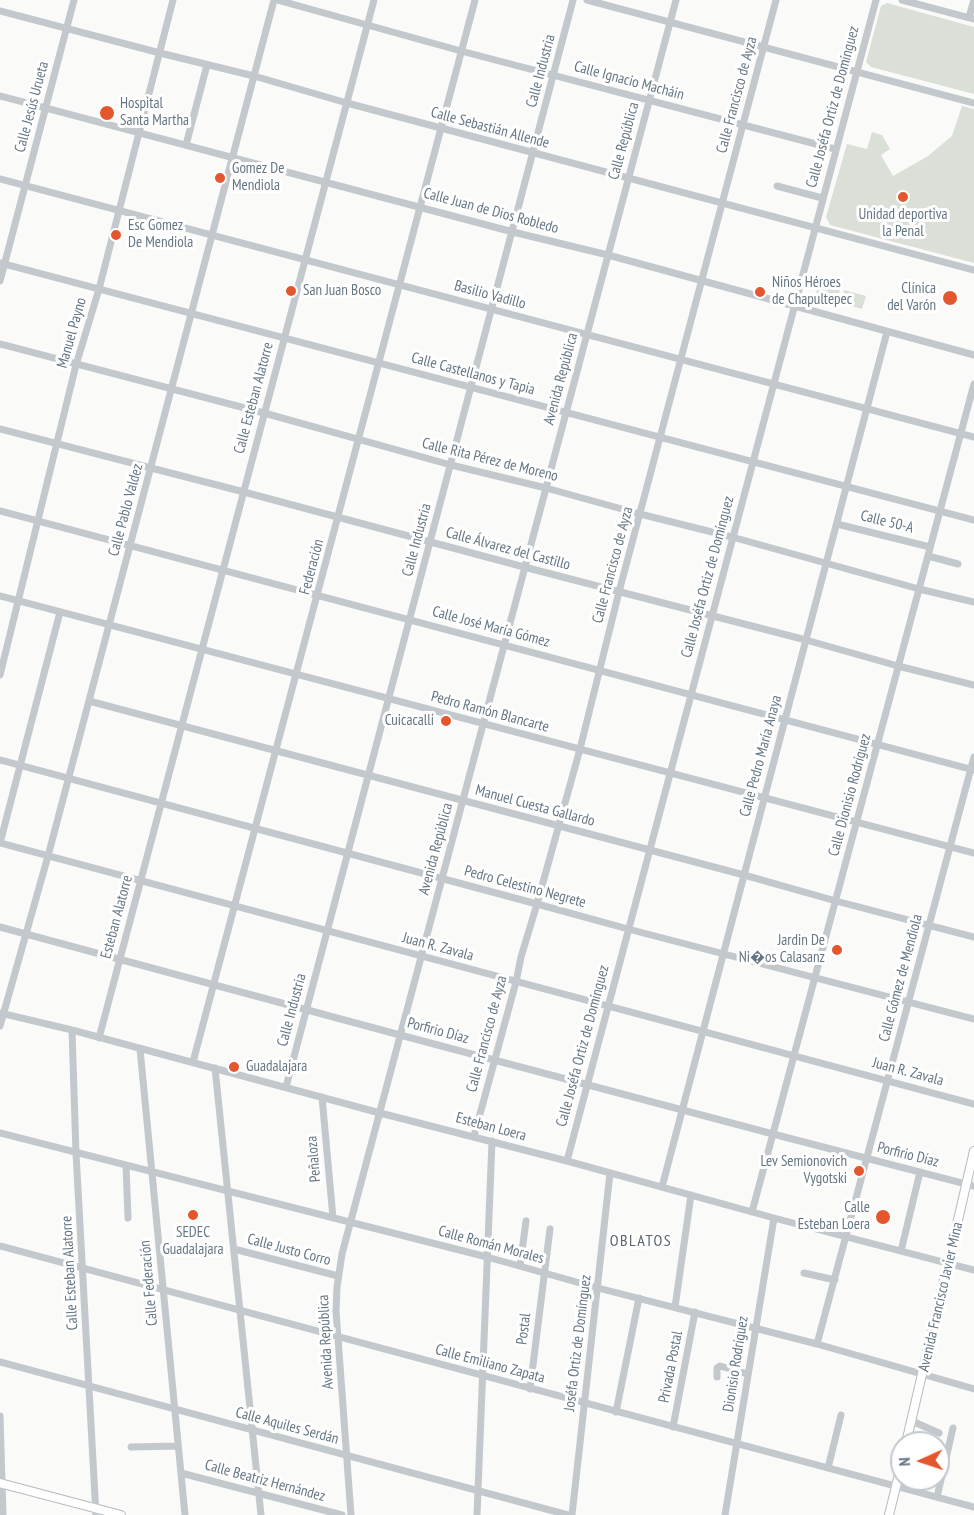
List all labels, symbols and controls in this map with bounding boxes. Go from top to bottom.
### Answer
street label: Calle Joséfa Ortiz de Domínguez [803,24,863,190]
street label: Calle Industria [523,33,559,109]
street label: Calle Francisco de Ayza [713,35,761,155]
street label: Calle Ignacio Macháin [572,58,686,104]
street label: Calle Jesús Urueta [11,60,53,154]
place label: Hospital Santa Martha [120,95,189,130]
street label: Calle República [605,100,643,182]
marker: Hospital Santa Martha [98,104,116,122]
street label: Calle Sebastián Allende [429,104,551,152]
place label: Gomez De Mendiola [232,160,284,195]
marker: Gomez De Mendiola [213,171,227,185]
street label: Calle Juan de Dios Robledo [422,184,560,238]
marker: Unidad deportiva la Penal [896,190,910,204]
place label: Unidad deportiva la Penal [858,206,948,241]
place label: Esc Gomez De Mendiola [128,217,193,252]
marker: Esc Gomez De Mendiola [109,228,123,242]
place label: Niños Héroes de Chapultepec [772,274,852,309]
street label: Basilio Vadillo [452,277,528,313]
place label: Clínica del Varón [887,280,936,315]
place label: San Juan Bosco [303,282,381,300]
marker: San Juan Bosco [284,284,298,298]
marker: Niños Héroes de Chapultepec [753,285,767,299]
marker: Clínica del Varón [941,289,959,307]
street label: Manuel Payno [53,296,91,370]
street label: Avenida República [540,331,582,427]
street label: Calle Esteban Alatorre [230,340,278,456]
street label: Calle Castellanos y Tapia [409,349,537,399]
street label: Calle Rita Pérez de Moreno [420,434,560,486]
street label: Calle Pablo Valdez [105,462,147,558]
street label: Calle Joséfa Ortiz de Domínguez [678,494,738,660]
street label: Calle Industria [399,502,435,578]
street label: Calle Francisco de Ayza [589,505,637,625]
street label: Calle 50-A [859,507,915,537]
street label: Calle Álvarez del Castillo [444,524,572,574]
street label: Federación [296,537,328,597]
street label: Calle José María Gómez [430,603,552,651]
street label: Pedro Ramón Blancarte [429,688,551,736]
street label: Calle Pedro María Anaya [736,693,786,819]
place label: Cuicacalli [385,712,434,730]
marker: Cuicacalli [439,714,453,728]
street label: Calle Dionisio Rodríguez [825,732,875,858]
street label: Manuel Cuesta Gallardo [473,781,597,831]
street label: Avenida República [415,801,457,897]
street label: Pedro Celestino Negrete [462,862,588,912]
street label: Esteban Alatorre [97,873,137,961]
street label: Calle Gómez de Mendiola [875,912,927,1044]
street label: Juan R. Zavala [401,929,475,965]
place label: Jardin De Ni�os Calasanz [739,932,825,967]
marker: Jardin De Ni�os Calasanz [830,943,844,957]
street label: Calle Joséfa Ortiz de Domínguez [553,963,613,1129]
street label: Calle Industria [274,972,310,1048]
street label: Calle Francisco de Ayza [463,974,511,1094]
street label: Porfirio Díaz [405,1014,471,1048]
street label: Juan R. Zavala [871,1054,945,1090]
place label: Guadalajara [246,1058,307,1076]
marker: Guadalajara [227,1060,241,1074]
street label: Esteban Loera [454,1109,528,1145]
street label: Peñaloza [303,1135,325,1183]
street label: Porfirio Díaz [875,1139,941,1171]
place label: Lev Semionovich Vygotski [760,1153,847,1188]
marker: Lev Semionovich Vygotski [852,1164,866,1178]
place label: Calle Esteban Loera [798,1199,870,1234]
marker: SEDEC Guadalajara [186,1208,200,1222]
marker: Calle Esteban Loera [874,1208,892,1226]
street label: Calle Esteban Alatorre [58,1215,82,1331]
street label: Avenida Francisco Javier Mina [915,1220,967,1374]
street label: Calle Román Morales [436,1222,546,1268]
place label: SEDEC Guadalajara [162,1224,224,1259]
street label: Calle Justo Corro [245,1230,333,1270]
district label: OBLATOS [610,1231,672,1251]
street label: Calle Federación [136,1239,162,1327]
street label: Joséfa Ortiz de Domínguez [561,1274,595,1412]
street label: Avenida República [315,1294,337,1390]
street label: Postal [513,1312,535,1346]
street label: Dionisio Rodríguez [720,1315,752,1413]
street label: Privada Postal [655,1330,687,1404]
street label: Calle Emiliano Zapata [433,1341,547,1387]
street label: Calle Aquiles Serdán [233,1404,341,1448]
north arrow [890,1431,950,1491]
street label: Calle Beatriz Hernández [203,1456,327,1506]
text: N [894,1457,914,1467]

